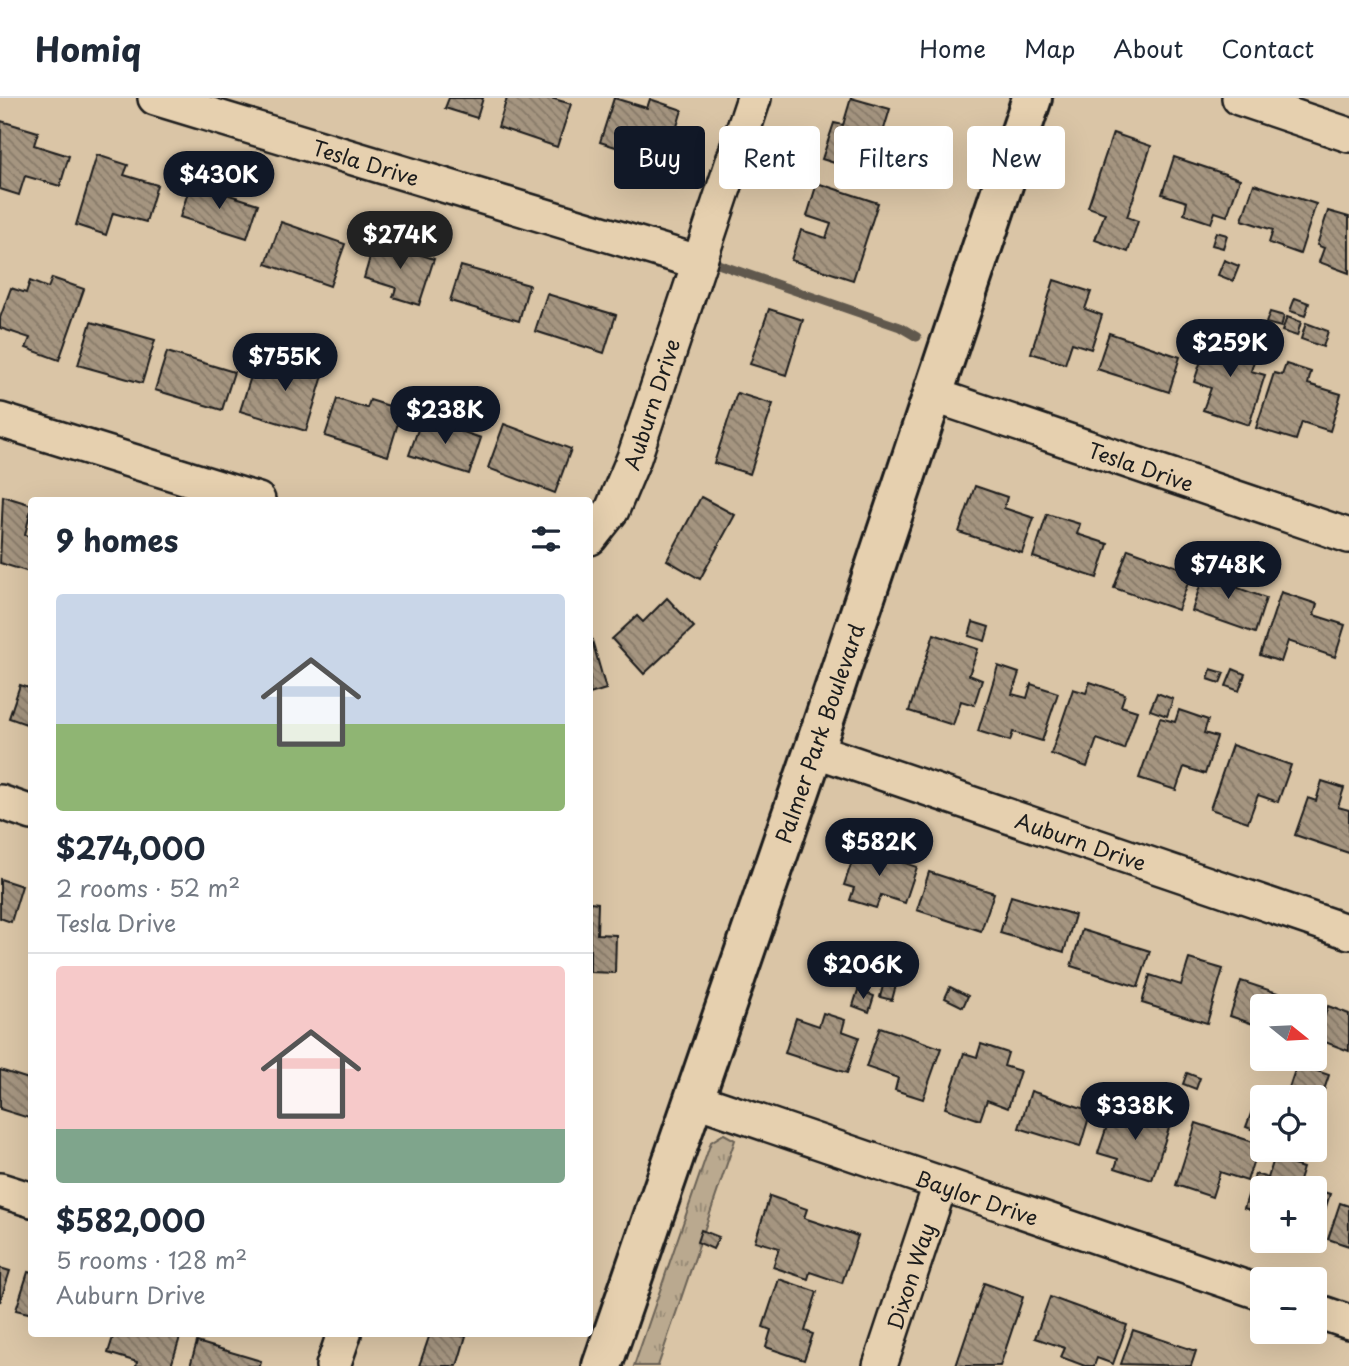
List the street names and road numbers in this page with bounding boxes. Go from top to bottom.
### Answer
street label: Tesla Drive [309,131,423,193]
street label: Auburn Drive [615,334,687,474]
street label: Tesla Drive [1084,433,1198,499]
street label: Palmer Park Boulevard [766,619,872,847]
street label: Auburn Drive [1011,804,1151,878]
street label: Baylor Drive [911,1161,1043,1233]
street label: Dixon Way [878,1218,942,1334]

